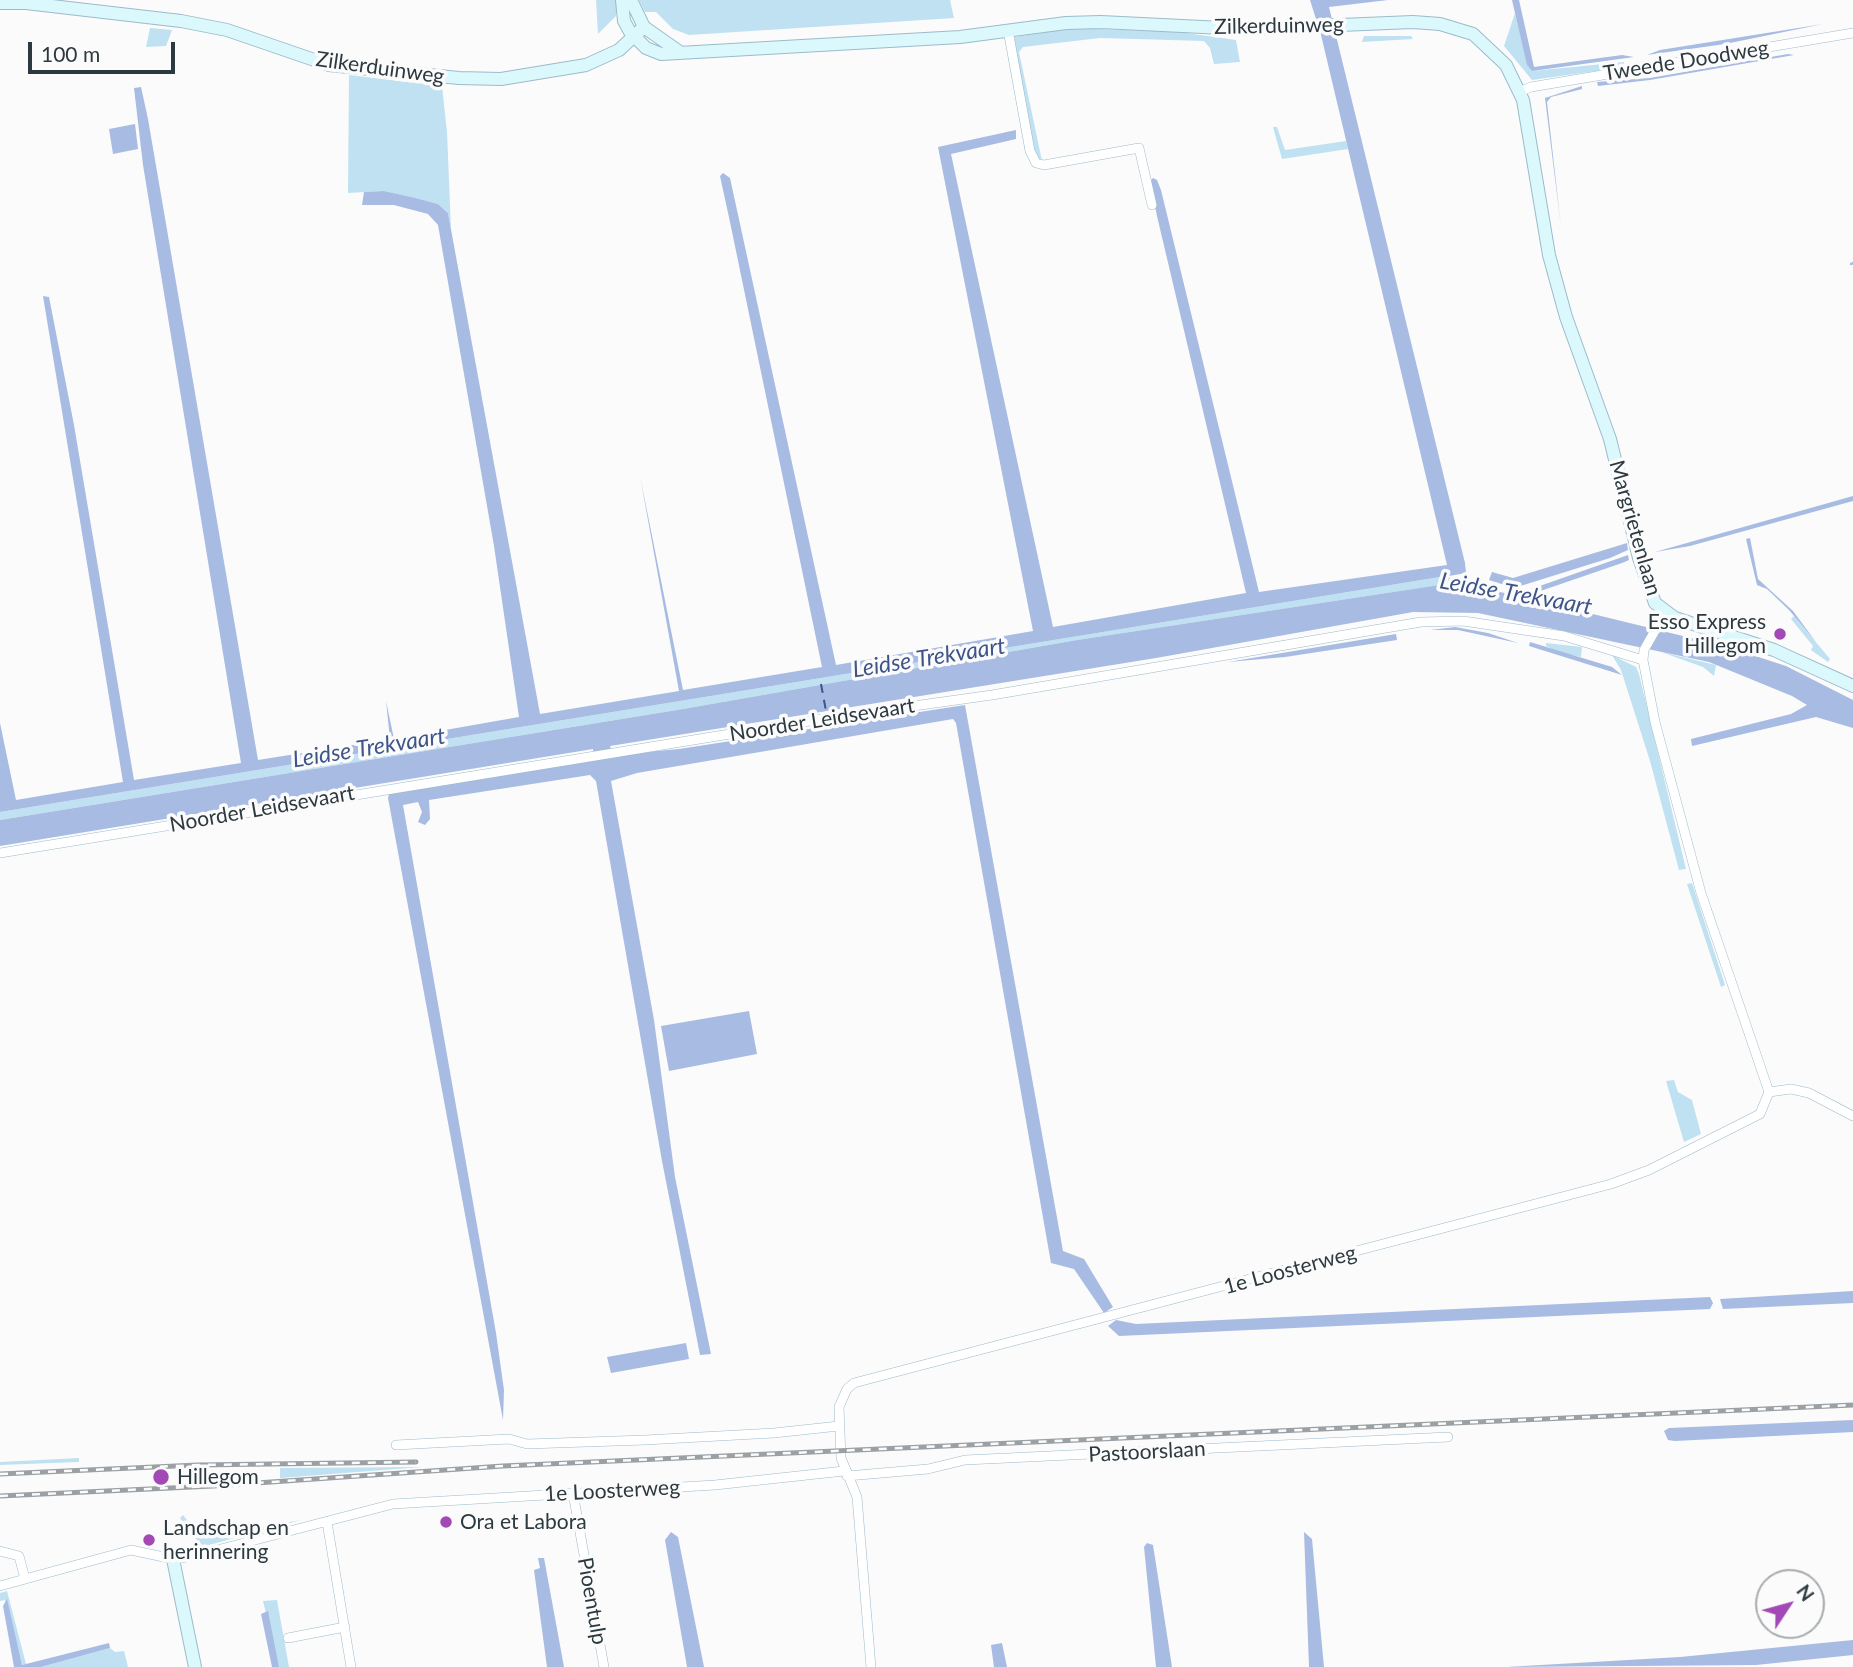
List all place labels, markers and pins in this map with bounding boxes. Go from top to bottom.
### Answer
place label: Esso Express Hillegom [1648,609,1766,659]
marker: Esso Express Hillegom [1772,626,1788,642]
place label: Hillegom [177,1464,259,1490]
marker: Hillegom [151,1467,171,1487]
place label: Ora et Labora [460,1509,587,1535]
marker: Ora et Labora [438,1514,454,1530]
place label: Landschap en herinnering [163,1515,289,1565]
marker: Landschap en herinnering [141,1532,157,1548]

